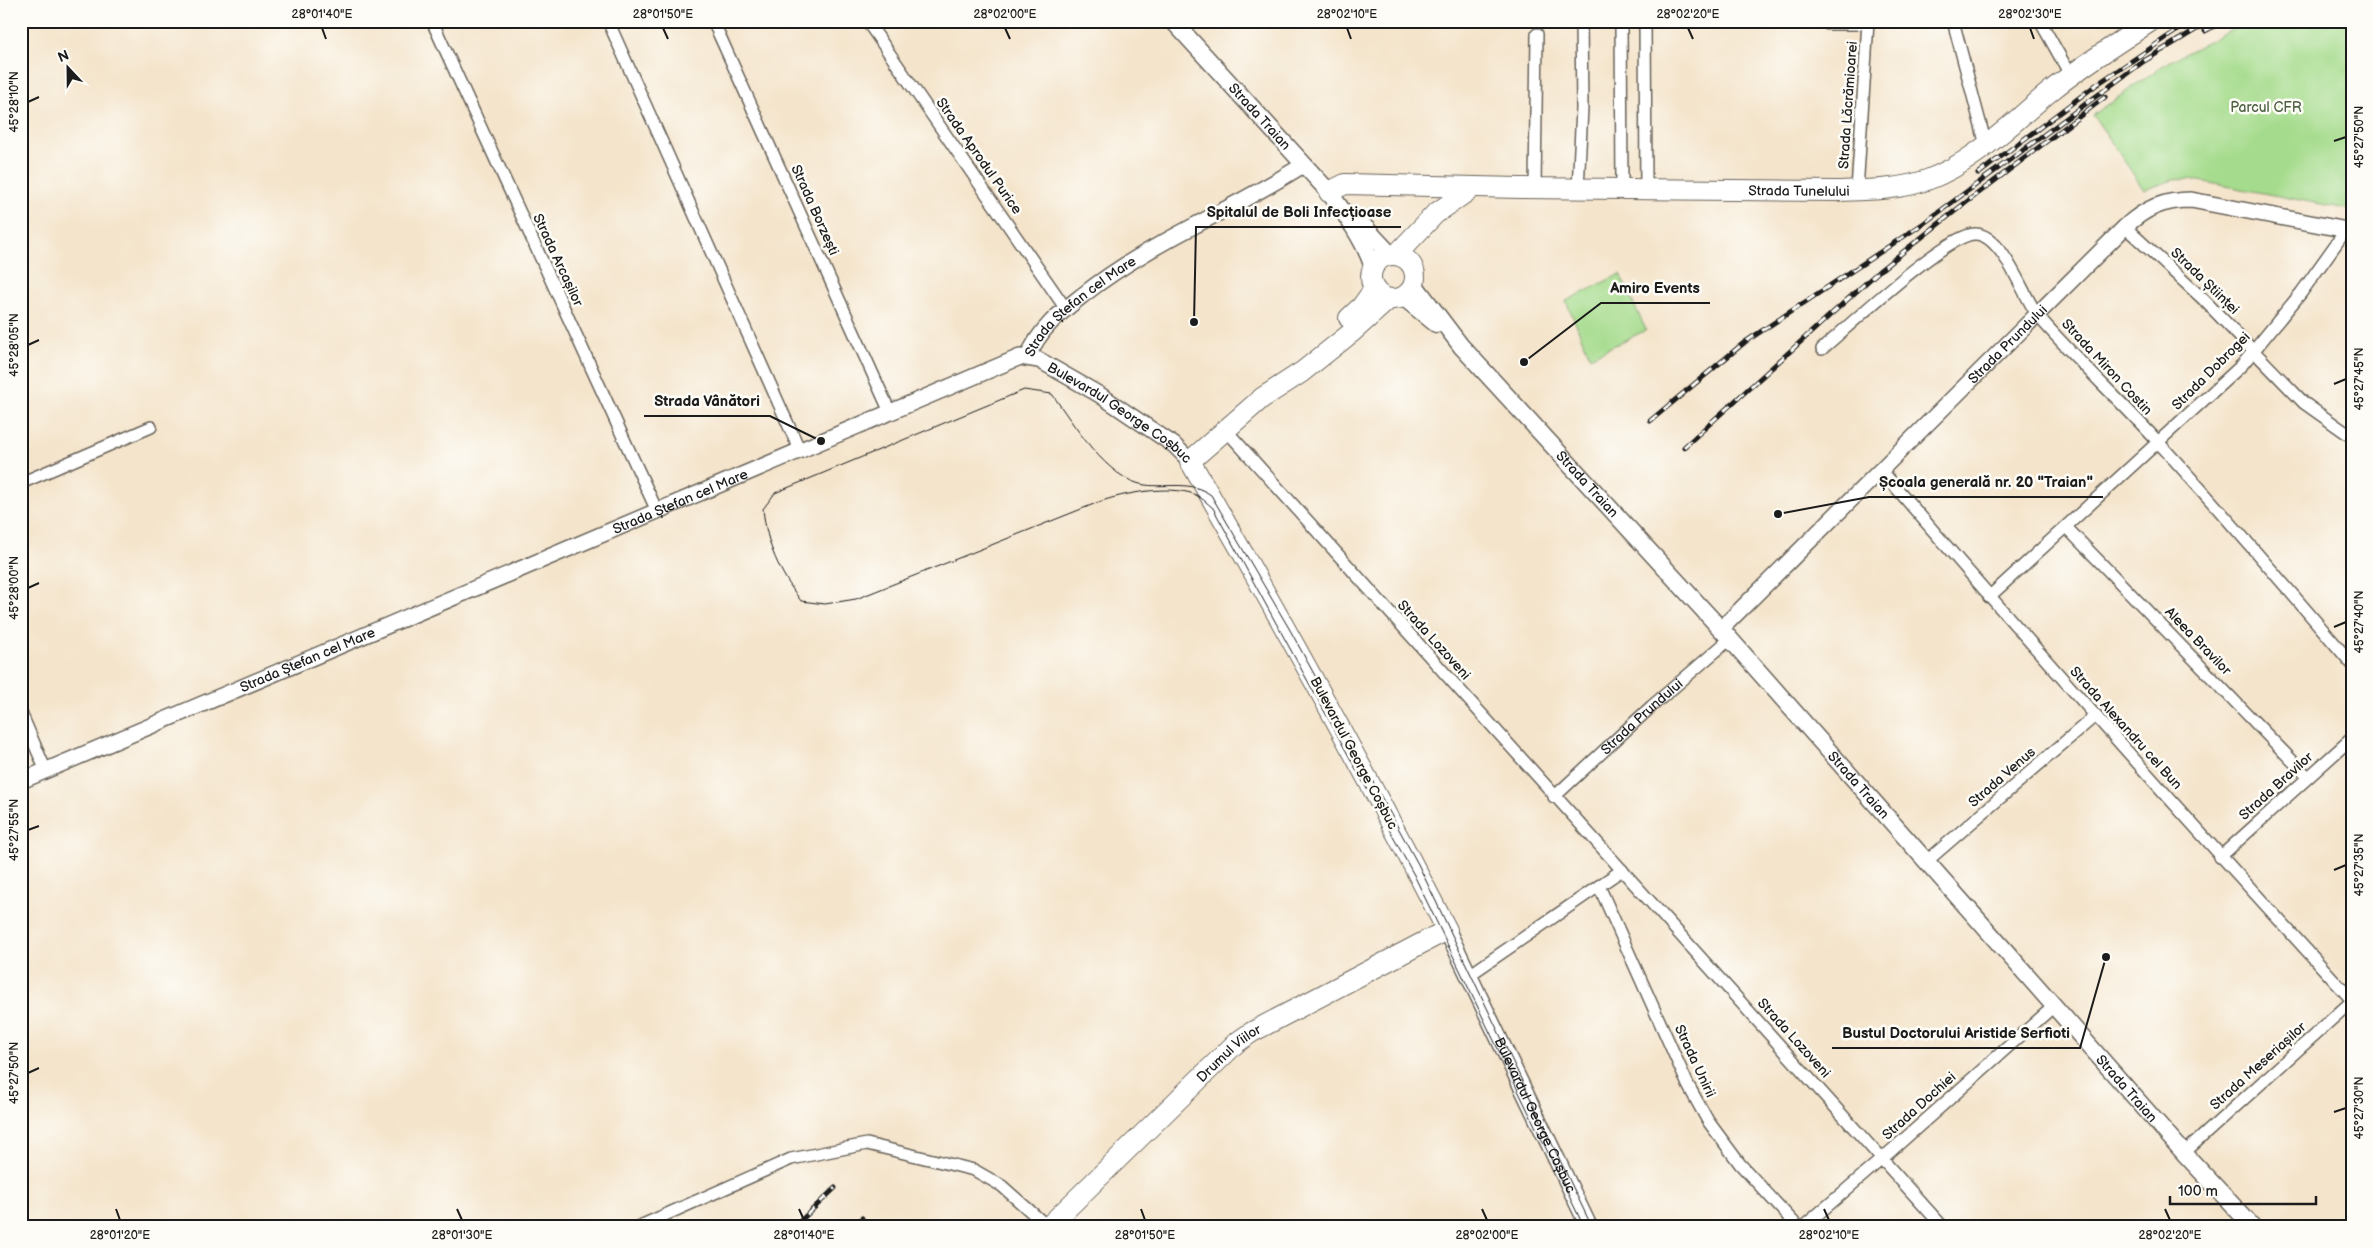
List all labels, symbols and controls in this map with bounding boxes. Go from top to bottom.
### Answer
text: 28°01'40"E [292,7,352,22]
text: 28°01'50"E [633,7,693,22]
text: 28°02'00"E [974,7,1037,22]
text: 28°02'10"E [1317,7,1377,22]
text: 28°02'20"E [1657,7,1720,22]
text: 28°02'30"E [1998,7,2062,22]
street label: Strada Lăcrămioarei [1835,41,1861,169]
north arrow [42,42,92,92]
text: N [55,47,71,66]
text: 45°28'10"N [7,71,22,133]
street label: Strada Traian [1225,79,1295,153]
street label: Strada Aprodul Purice [932,95,1026,217]
park label: Parcul CFR [2230,99,2302,116]
text: 45°27'50"N [2352,106,2367,168]
street label: Strada Borzești [787,162,843,258]
street label: Strada Tunelului [1748,182,1850,200]
callout: Spitalul de Boli Infecțioase [1196,197,1401,227]
text: Spitalul de Boli Infecțioase [1207,203,1392,222]
street label: Strada Arcașilor [529,211,587,310]
street label: Strada Științei [2167,244,2243,318]
street label: Strada Ștefan cel Mare [1021,252,1139,359]
callout: Amiro Events [1601,273,1710,303]
text: Amiro Events [1609,279,1700,298]
street label: Strada Prundului [1964,301,2051,387]
text: 45°28'05"N [7,313,22,377]
street label: Strada Miron Costin [2058,315,2156,419]
street label: Strada Dobrogei [2168,328,2254,414]
text: 45°27'45"N [2352,348,2367,410]
street label: Bulevardul George Coșbuc [1045,358,1196,467]
callout: Strada Vânători [644,386,770,416]
text: Strada Vânători [654,392,760,411]
street label: Strada Traian [1553,447,1622,521]
street label: Strada Ștefan cel Mare [610,465,750,537]
callout: Școala generală nr. 20 "Traian" [1869,467,2103,497]
text: Școala generală nr. 20 "Traian" [1879,473,2093,492]
text: 45°28'00"N [7,556,22,620]
text: 45°27'40"N [2352,590,2367,654]
street label: Strada Lozoveni [1394,597,1474,683]
street label: Aleea Bravilor [2161,603,2235,679]
street label: Strada Ștefan cel Mare [237,623,377,696]
street label: Strada Alexandru cel Bun [2066,663,2186,793]
street label: Bulevardul George Coșbuc [1307,674,1401,832]
street label: Strada Prundului [1597,675,1686,758]
street label: Strada Venus [1965,743,2039,811]
street label: Strada Traian [1824,747,1893,822]
street label: Strada Bravilor [2236,748,2317,824]
text: 45°27'55"N [7,799,22,861]
text: 45°27'35"N [2352,834,2367,897]
street label: Strada Lozoveni [1754,995,1834,1081]
callout: Bustul Doctorului Aristide Serfioti [1832,1018,2080,1048]
street label: Strada Meseriașilor [2206,1018,2310,1114]
street label: Drumul Viilor [1193,1020,1264,1086]
street label: Strada Unirii [1671,1022,1719,1100]
text: Bustul Doctorului Aristide Serfioti [1842,1024,2070,1043]
street label: Bulevardul George Coșbuc [1491,1034,1580,1195]
text: 45°27'50"N [7,1042,22,1104]
street label: Strada Traian [2093,1051,2161,1126]
street label: Strada Dochiei [1879,1069,1959,1143]
text: 45°27'30"N [2352,1076,2367,1140]
scale bar [2170,1173,2317,1205]
text: 100 m [2178,1182,2218,1201]
text: 28°01'20"E [90,1228,150,1243]
text: 28°01'30"E [432,1228,492,1243]
text: 28°01'40"E [774,1228,834,1243]
text: 28°01'50"E [1115,1228,1175,1243]
text: 28°02'00"E [1456,1228,1519,1243]
text: 28°02'10"E [1799,1228,1859,1243]
text: 28°02'20"E [2139,1228,2202,1243]

